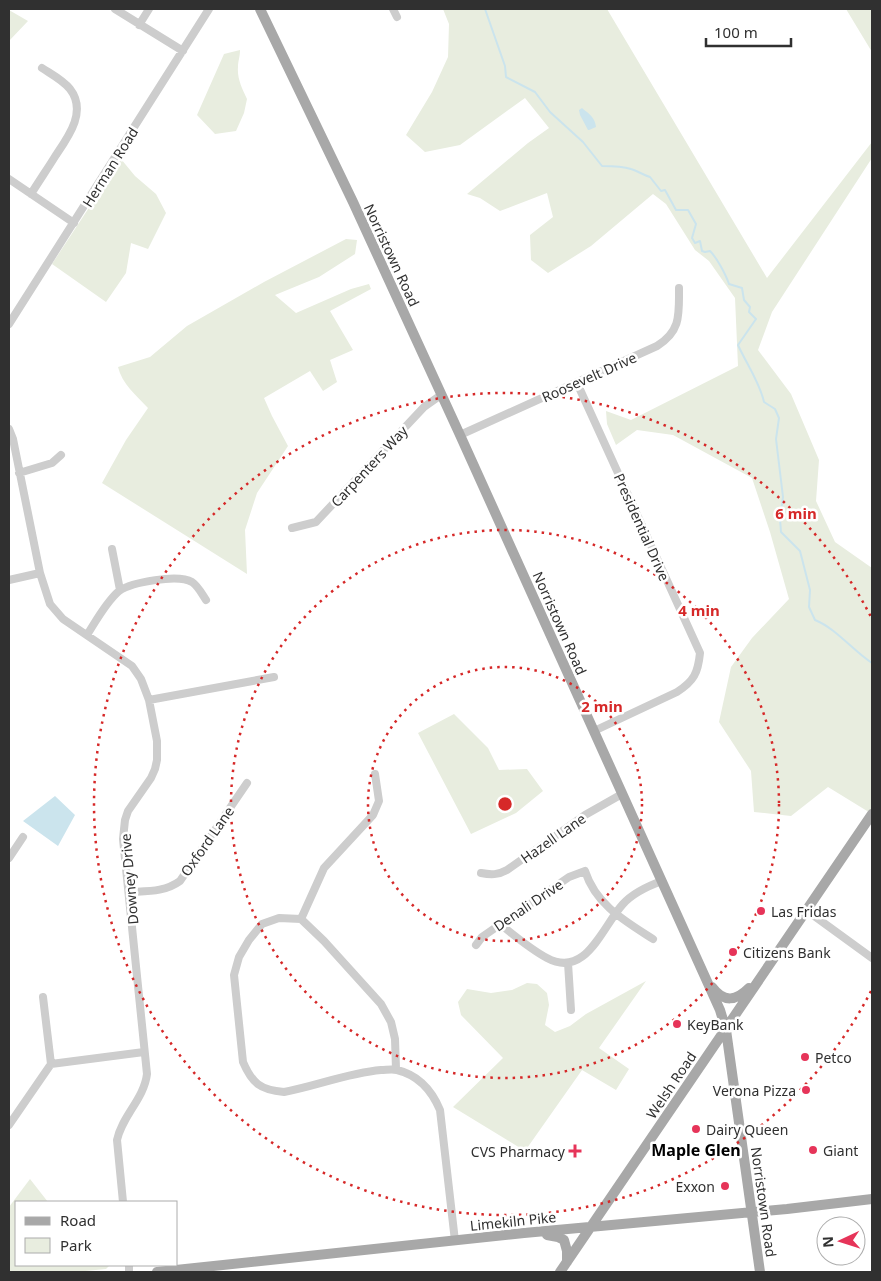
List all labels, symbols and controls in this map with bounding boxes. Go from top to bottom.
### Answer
scale bar [706,15,791,47]
text: 100 m [714,22,758,42]
street label: Herman Road [78,123,142,211]
street label: Norristown Road [360,201,424,309]
street label: Roosevelt Drive [539,348,640,406]
street label: Carpenters Way [326,421,412,511]
street label: Presidential Drive [610,470,674,584]
text: 6 min [775,503,817,523]
street label: Norristown Road [529,568,591,678]
text: 4 min [678,600,720,620]
text: 2 min [581,696,623,716]
centre of rings [496,795,514,813]
street label: Oxford Lane [176,802,238,880]
street label: Hazell Lane [517,809,589,867]
street label: Downey Drive [116,833,142,925]
street label: Denali Drive [489,875,567,935]
place label: Las Fridas [771,902,837,921]
marker: Las Fridas [755,905,767,917]
place label: Citizens Bank [743,943,831,962]
marker: Citizens Bank [727,946,739,958]
place label: KeyBank [687,1015,744,1034]
marker: KeyBank [671,1018,683,1030]
street label: Welsh Road [642,1048,700,1122]
place label: Petco [815,1048,852,1067]
marker: Petco [799,1051,811,1063]
place label: Verona Pizza [713,1081,796,1100]
marker: Verona Pizza [800,1084,812,1096]
place label: Dairy Queen [706,1120,788,1139]
marker: Dairy Queen [690,1123,702,1135]
district label: Maple Glen [651,1139,741,1161]
place label: Giant [823,1141,858,1160]
place label: CVS Pharmacy [471,1142,566,1161]
marker: Giant [807,1144,819,1156]
marker: CVS Pharmacy [569,1145,581,1157]
street label: Norristown Road [747,1146,781,1258]
place label: Exxon [676,1177,715,1196]
marker: Exxon [719,1180,731,1192]
legend [15,1201,178,1266]
street label: Limekiln Pike [469,1207,557,1235]
text: Road [60,1210,96,1230]
north arrow [816,1216,866,1266]
text: Park [60,1235,92,1255]
text: N [818,1236,837,1248]

